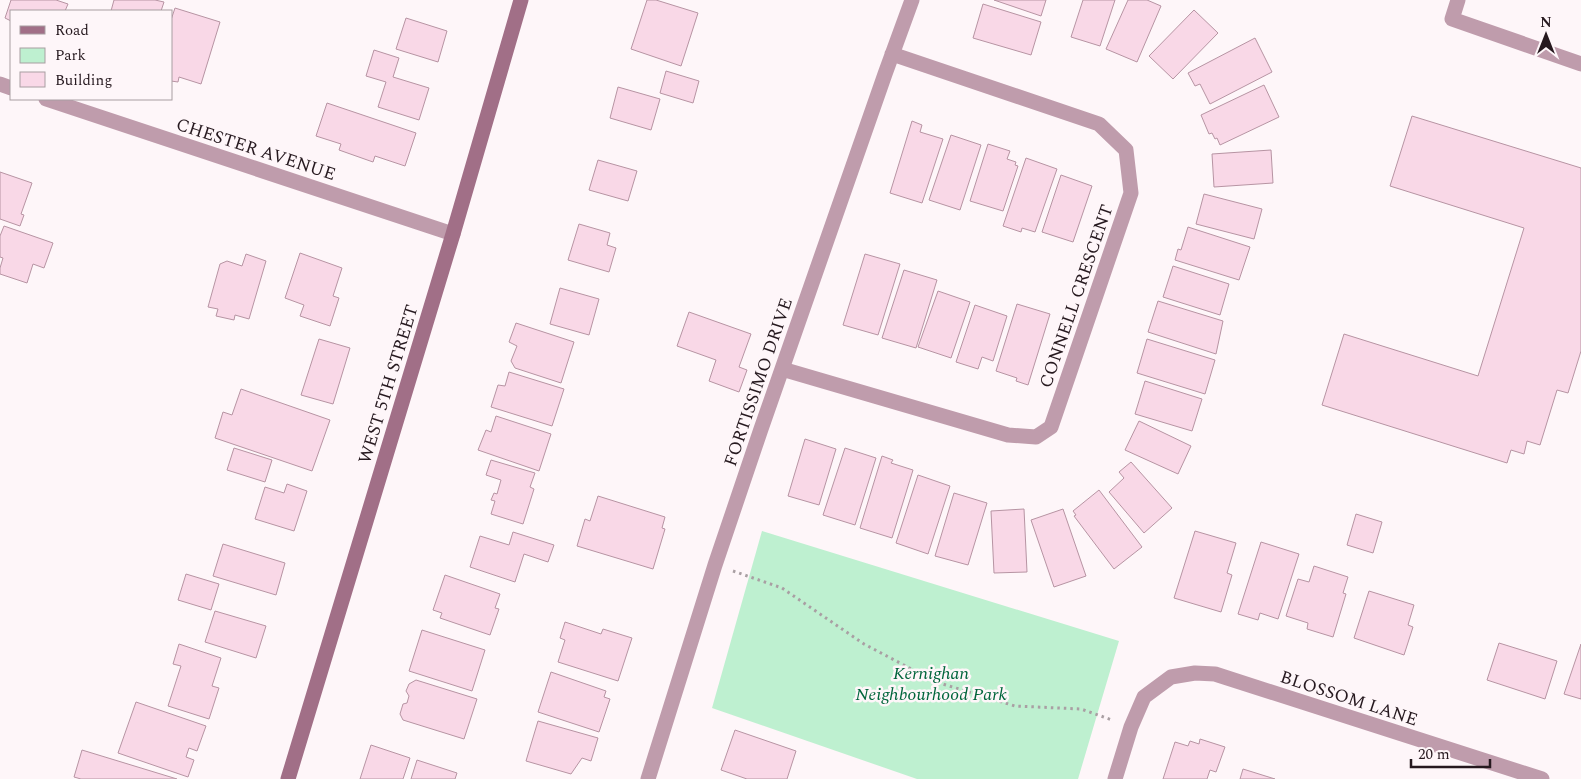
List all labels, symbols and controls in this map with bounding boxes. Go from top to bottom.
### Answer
legend [10,10,172,100]
north arrow [1521,10,1571,60]
text: N [1540,12,1552,33]
text: Road [55,19,89,42]
text: Park [55,44,86,67]
text: Building [55,69,112,92]
street label: CHESTER AVENUE [172,111,339,188]
street label: CONNELL CRESCENT [1032,201,1121,392]
street label: FORTISSIMO DRIVE [717,294,800,470]
street label: WEST 5TH STREET [351,301,426,467]
park label: Kernighan Neighbourhood Park [855,660,1007,708]
street label: BLOSSOM LANE [1276,663,1421,733]
scale bar [1411,736,1490,768]
text: 20 m [1418,743,1450,766]

